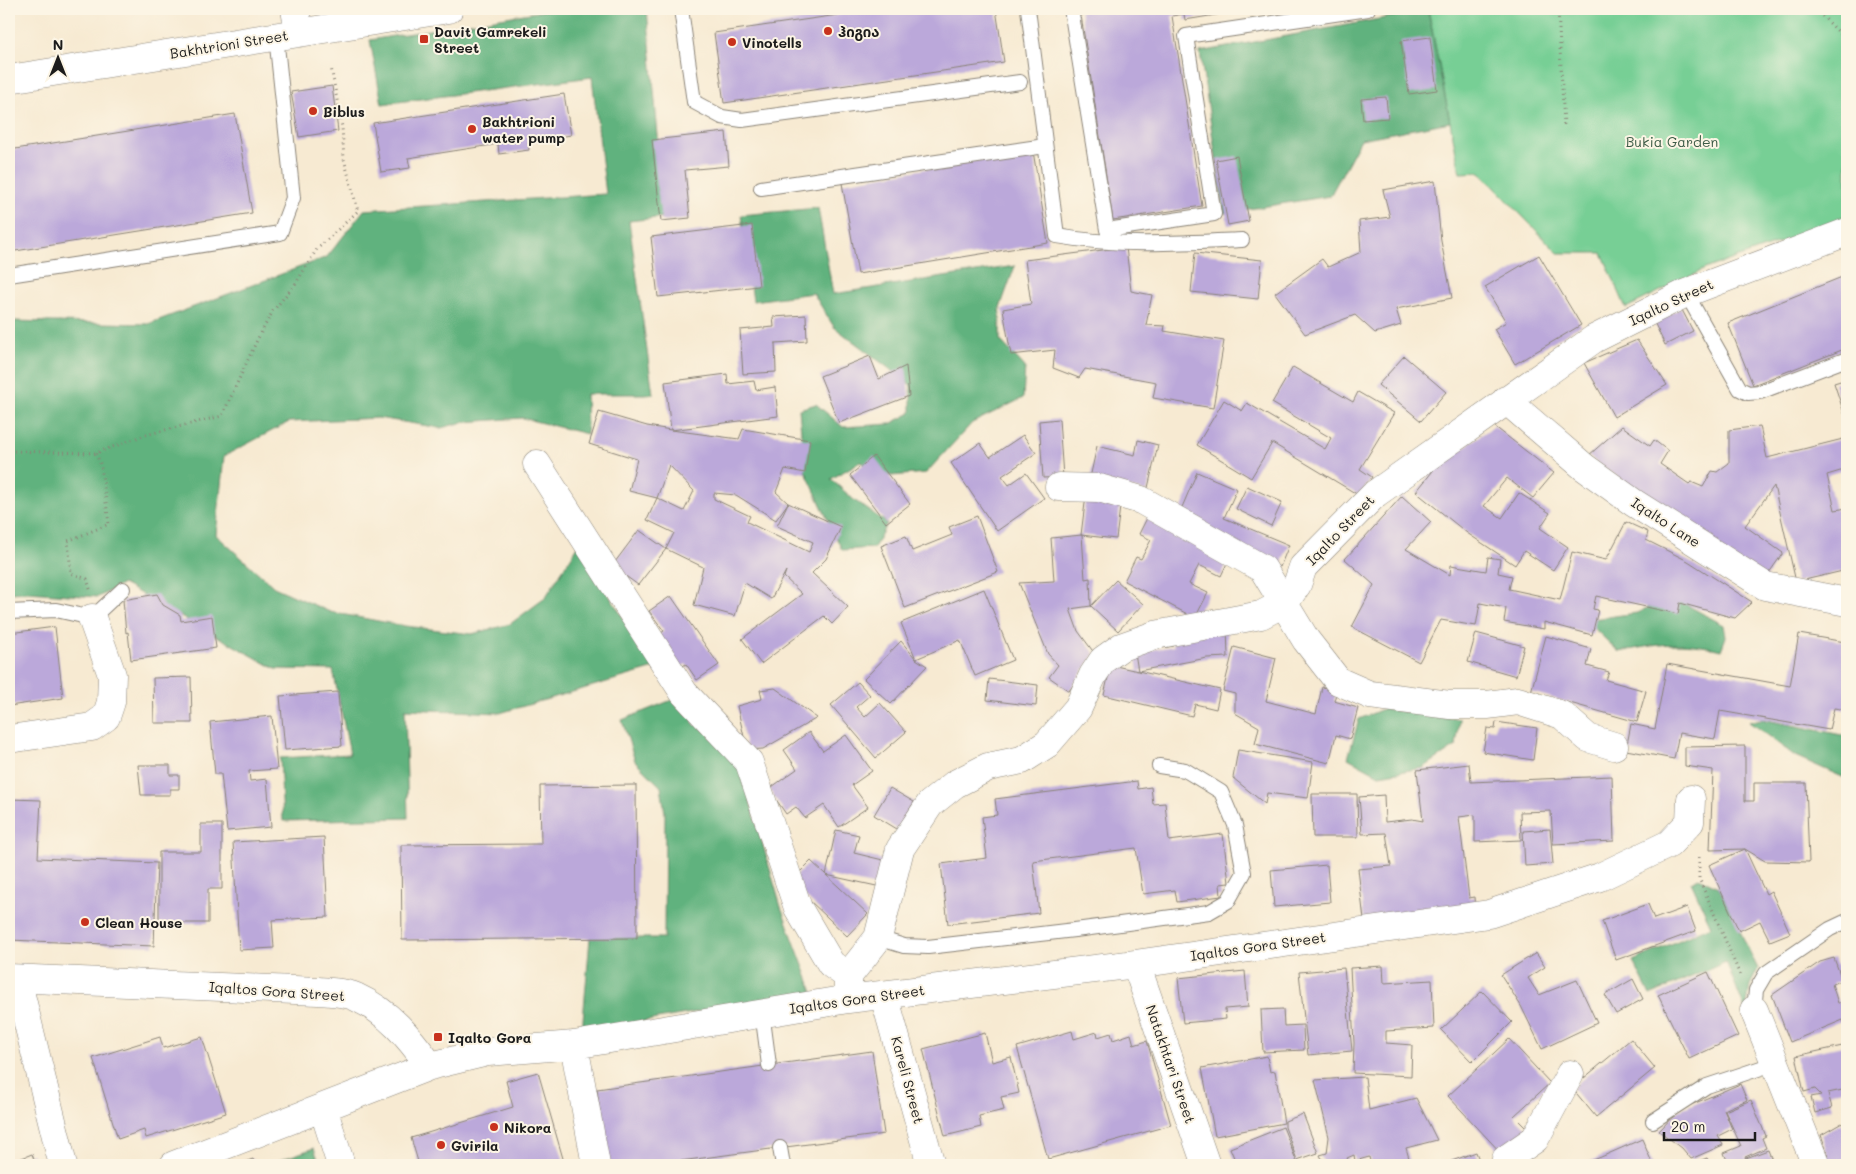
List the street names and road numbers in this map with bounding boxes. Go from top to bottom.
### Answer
street label: Bakhtrioni Street [168,25,290,63]
street label: Iqalto Street [1626,274,1716,330]
street label: Iqalto Street [1302,491,1378,569]
street label: Iqalto Lane [1628,493,1704,551]
street label: Iqaltos Gora Street [1189,927,1327,965]
street label: Iqaltos Gora Street [208,977,346,1005]
street label: Iqaltos Gora Street [788,980,926,1018]
street label: Natakhtari Street [1142,1002,1200,1126]
street label: Kareli Street [887,1034,929,1126]

